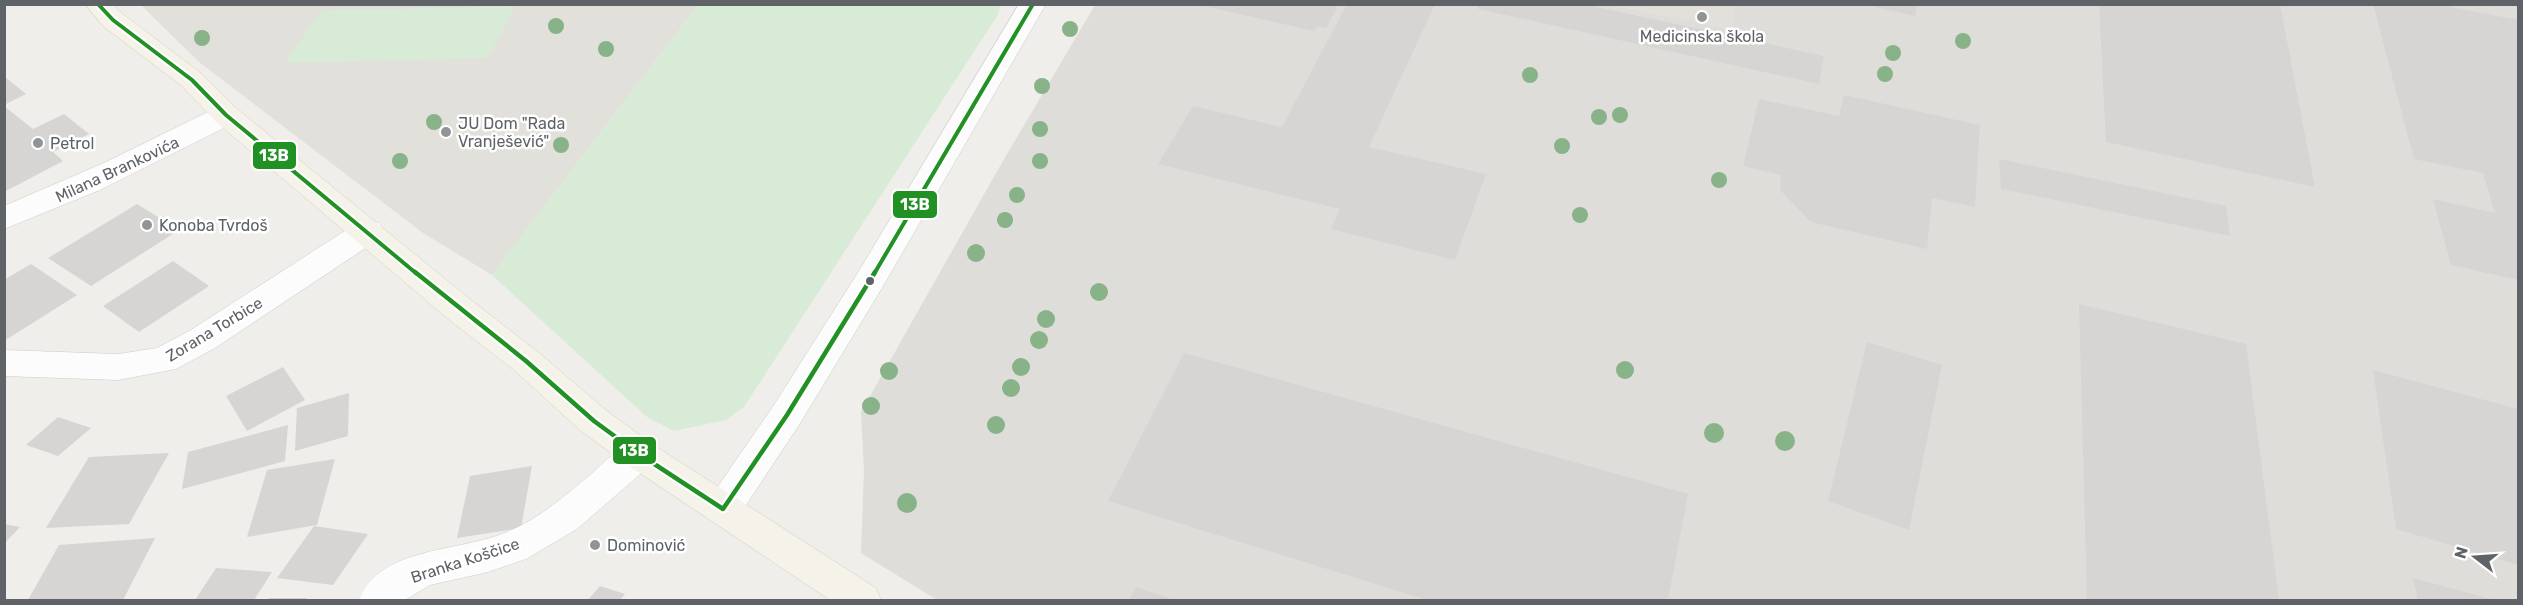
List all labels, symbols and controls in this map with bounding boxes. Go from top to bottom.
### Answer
marker: Medicinska škola [1695,10,1709,24]
place label: Medicinska škola [1640,27,1764,46]
place label: JU Dom "Rada Vranješević" [458,114,565,151]
marker: JU Dom "Rada Vranješević" [439,125,453,139]
street label: Milana Brankovića [52,133,182,206]
place label: Petrol [50,134,94,153]
marker: Petrol [31,136,45,150]
line badge: 13B [252,141,297,170]
text: 13B [259,146,289,165]
line badge: 13B [892,190,938,219]
text: 13B [900,195,930,214]
place label: Konoba Tvrdoš [159,216,268,235]
marker: Konoba Tvrdoš [140,218,154,232]
unlabelled marker [864,275,876,287]
street label: Zorana Torbice [162,293,266,366]
line badge: 13B [612,436,657,465]
text: 13B [619,441,649,460]
north arrow [2445,527,2505,587]
street label: Branka Koščice [408,534,522,587]
place label: Dominović [607,536,686,555]
marker: Dominović [588,538,602,552]
text: N [2450,544,2472,561]

